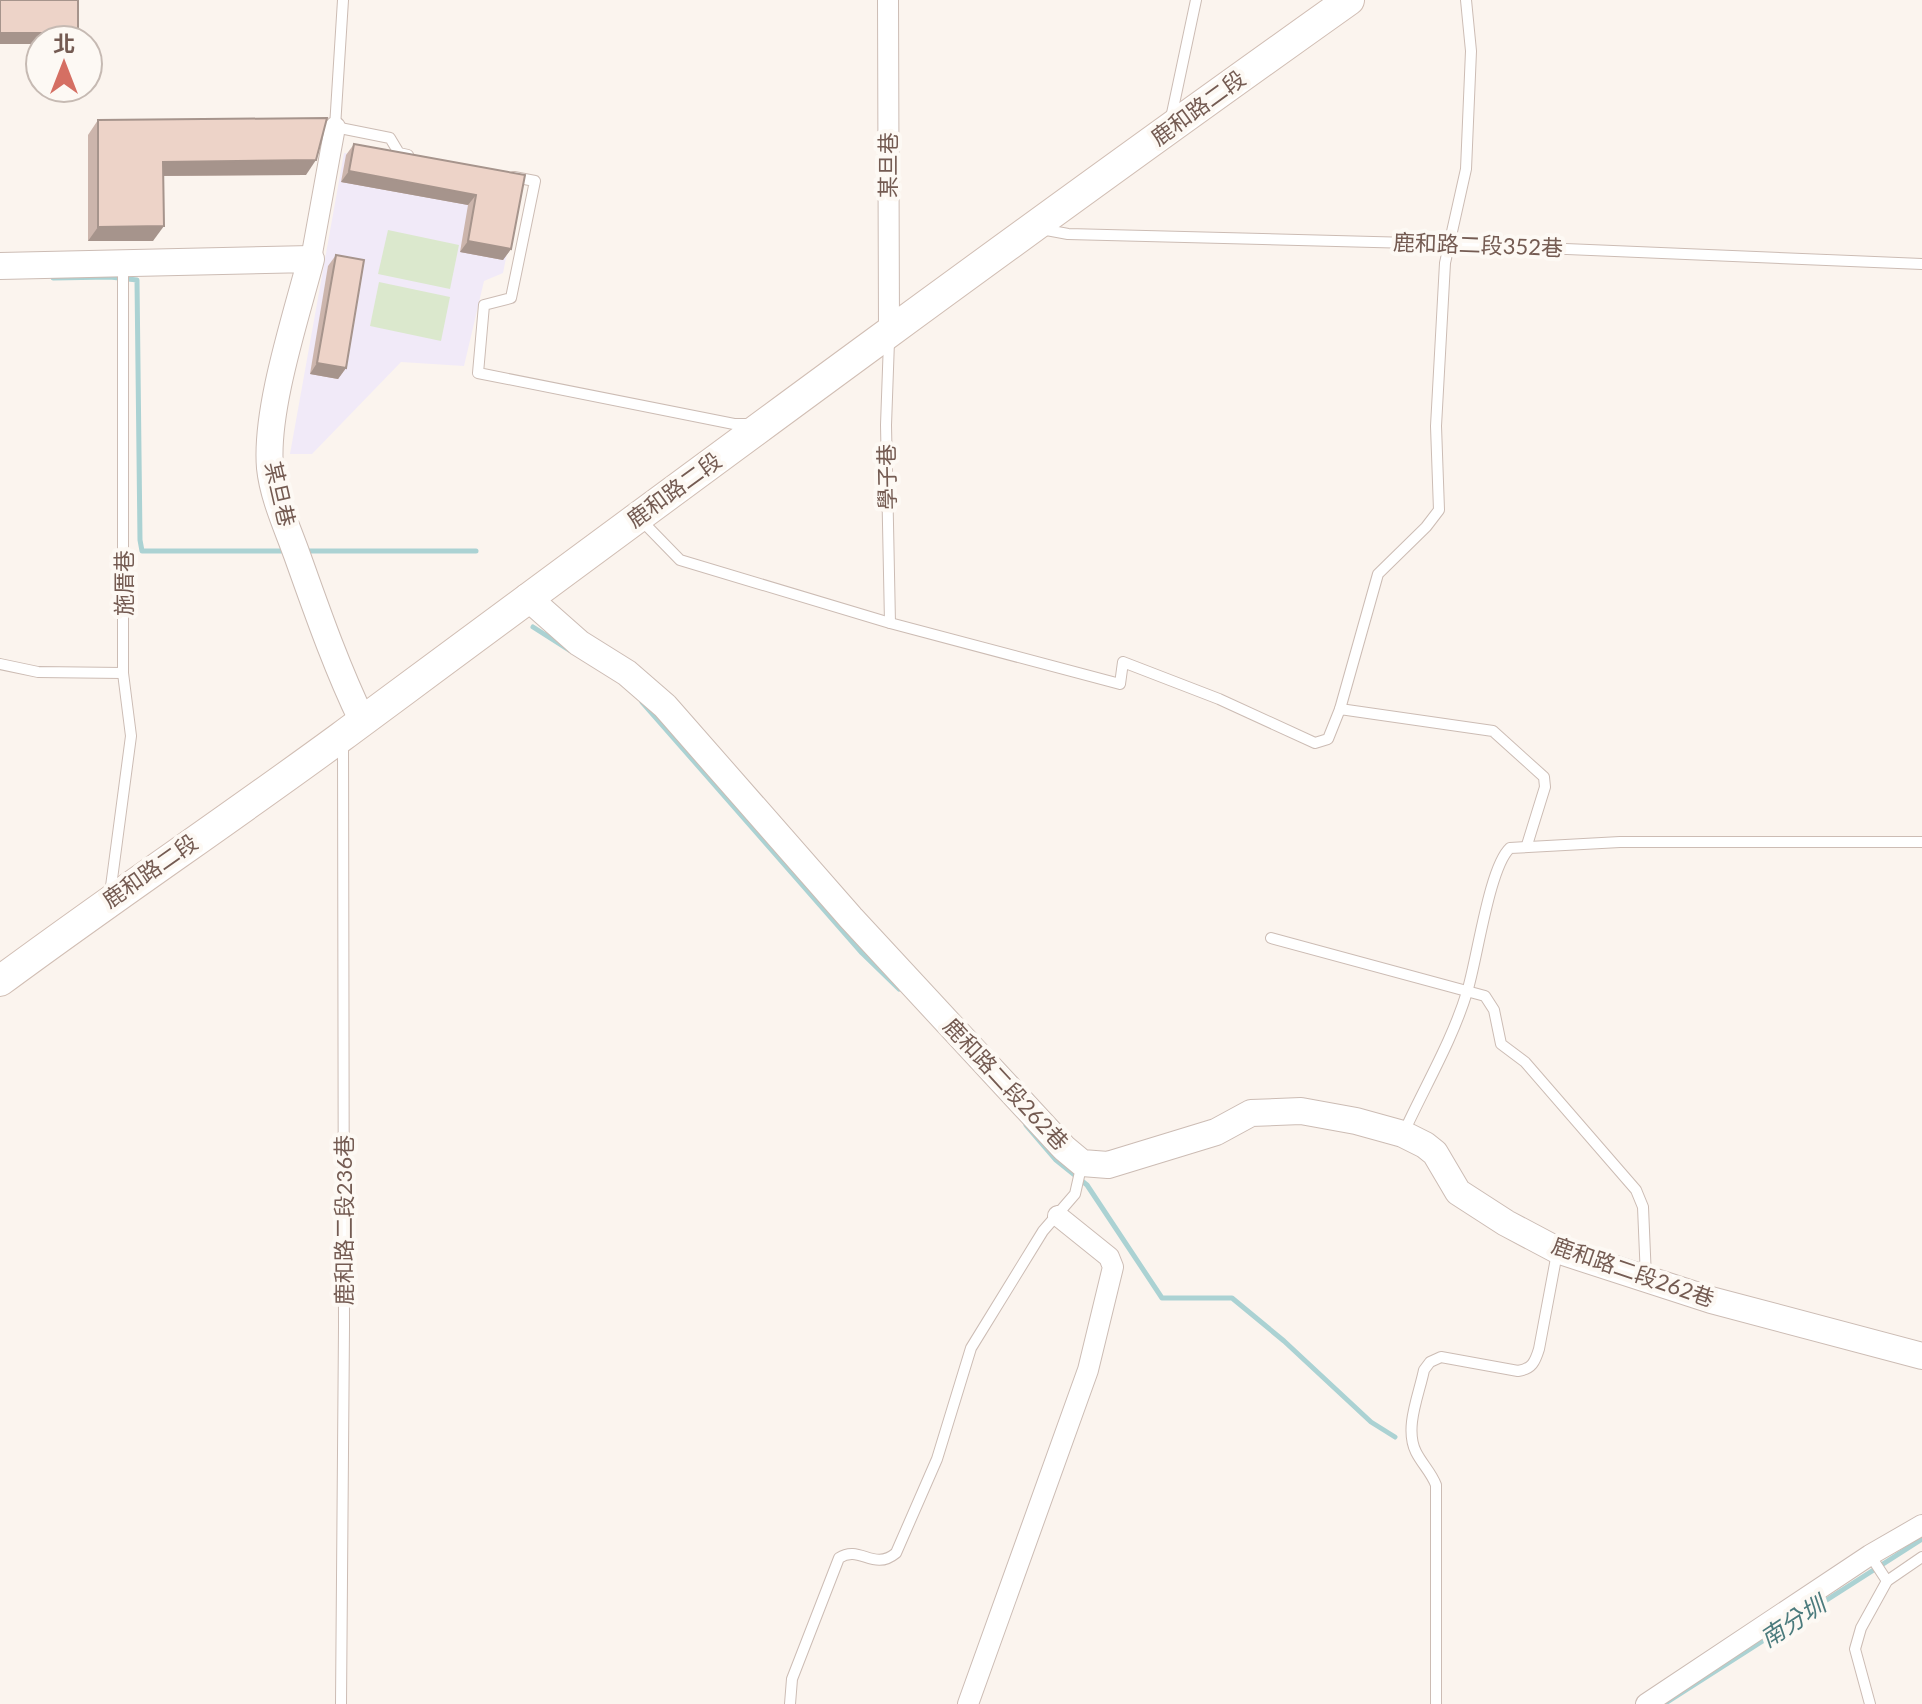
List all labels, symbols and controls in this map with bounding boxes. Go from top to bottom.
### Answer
north arrow [24,24,104,104]
text: 北 [53,30,75,57]
street label: 鹿和路二段 [1145,64,1250,151]
street label: 某旦巷 [874,132,901,198]
street label: 鹿和路二段352巷 [1392,228,1564,261]
street label: 學子巷 [872,444,901,510]
street label: 鹿和路二段 [621,446,726,533]
street label: 某旦巷 [260,459,301,529]
street label: 施厝巷 [110,550,137,616]
street label: 鹿和路二段 [97,828,203,913]
street label: 鹿和路二段262巷 [938,1012,1074,1155]
street label: 鹿和路二段236巷 [330,1135,357,1305]
street label: 鹿和路二段262巷 [1548,1231,1718,1312]
water label: 南分圳 [1754,1587,1833,1653]

